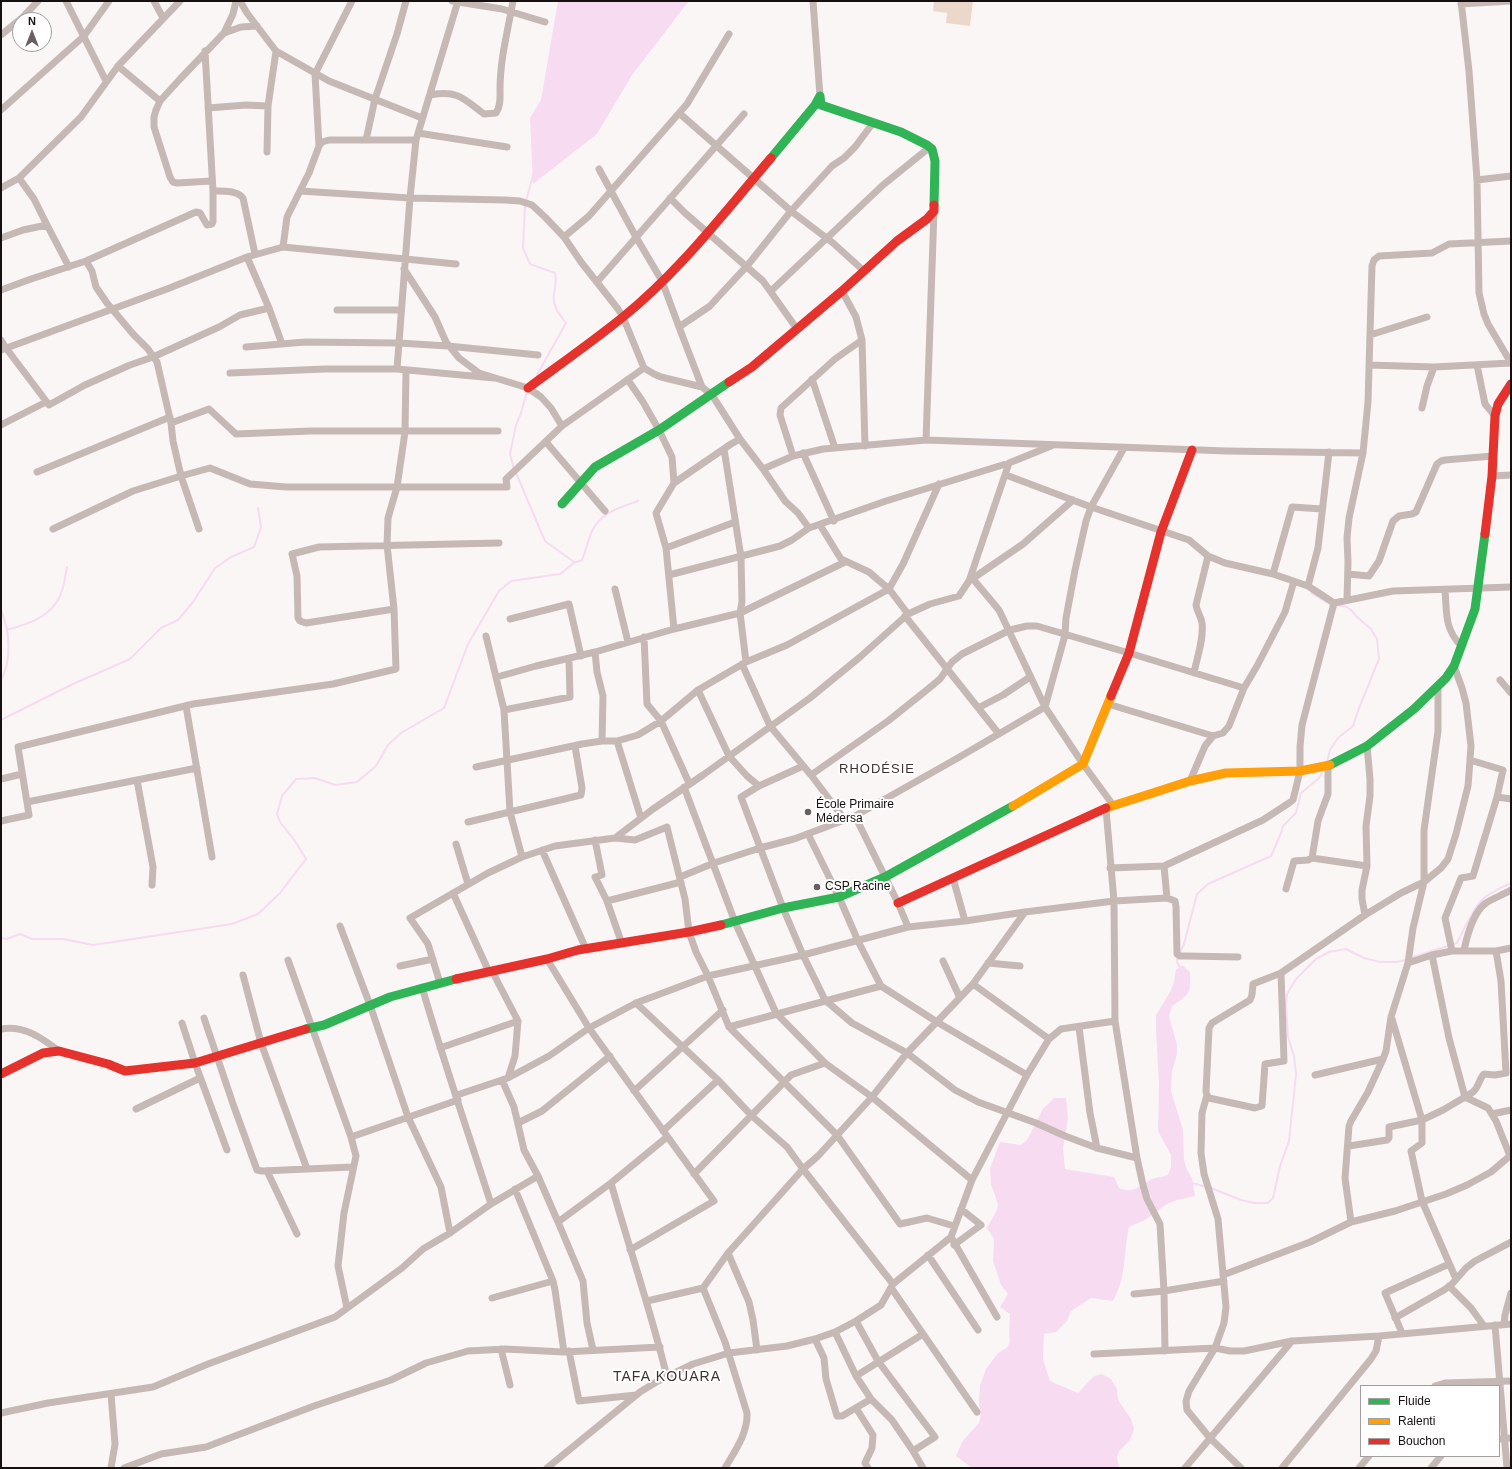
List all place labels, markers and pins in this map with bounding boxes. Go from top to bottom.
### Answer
place label: École Primaire Médersa [816,798,894,826]
marker: École Primaire Médersa [803,807,813,817]
place label: CSP Racine [825,880,890,894]
marker: CSP Racine [812,882,822,892]

